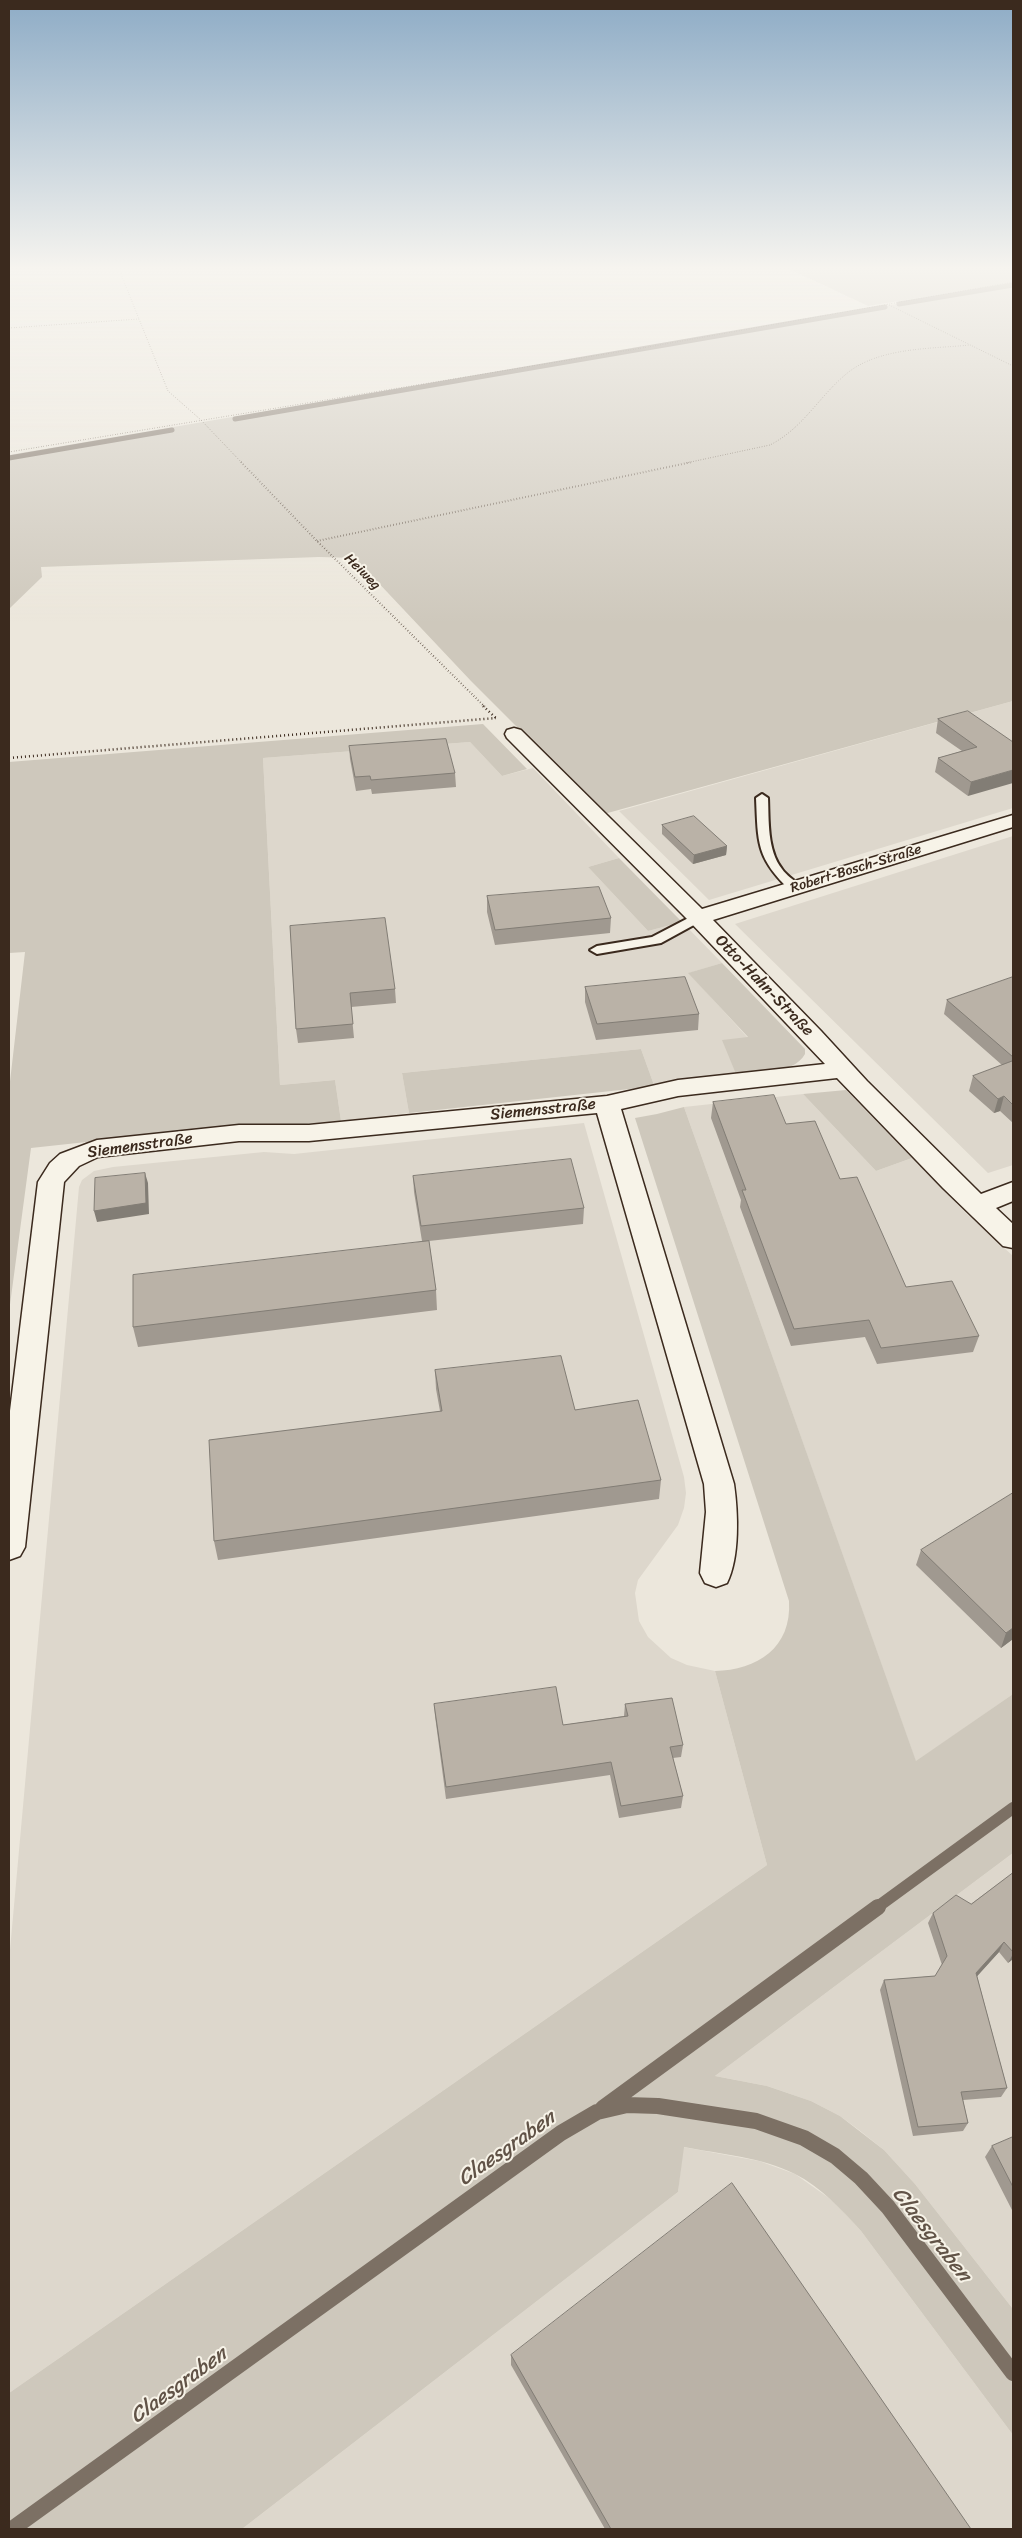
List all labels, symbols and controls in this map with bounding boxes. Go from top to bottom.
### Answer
street label: Heiweg [340,550,384,594]
street label: Robert-Bosch-Straße [789,841,923,897]
street label: Otto-Hahn-Straße [711,931,817,1041]
street label: Siemensstraße [489,1095,597,1125]
street label: Siemensstraße [86,1129,194,1163]
water label: Claesgraben [453,2106,561,2192]
water label: Claesgraben [886,2183,976,2287]
water label: Claesgraben [126,2343,232,2429]

